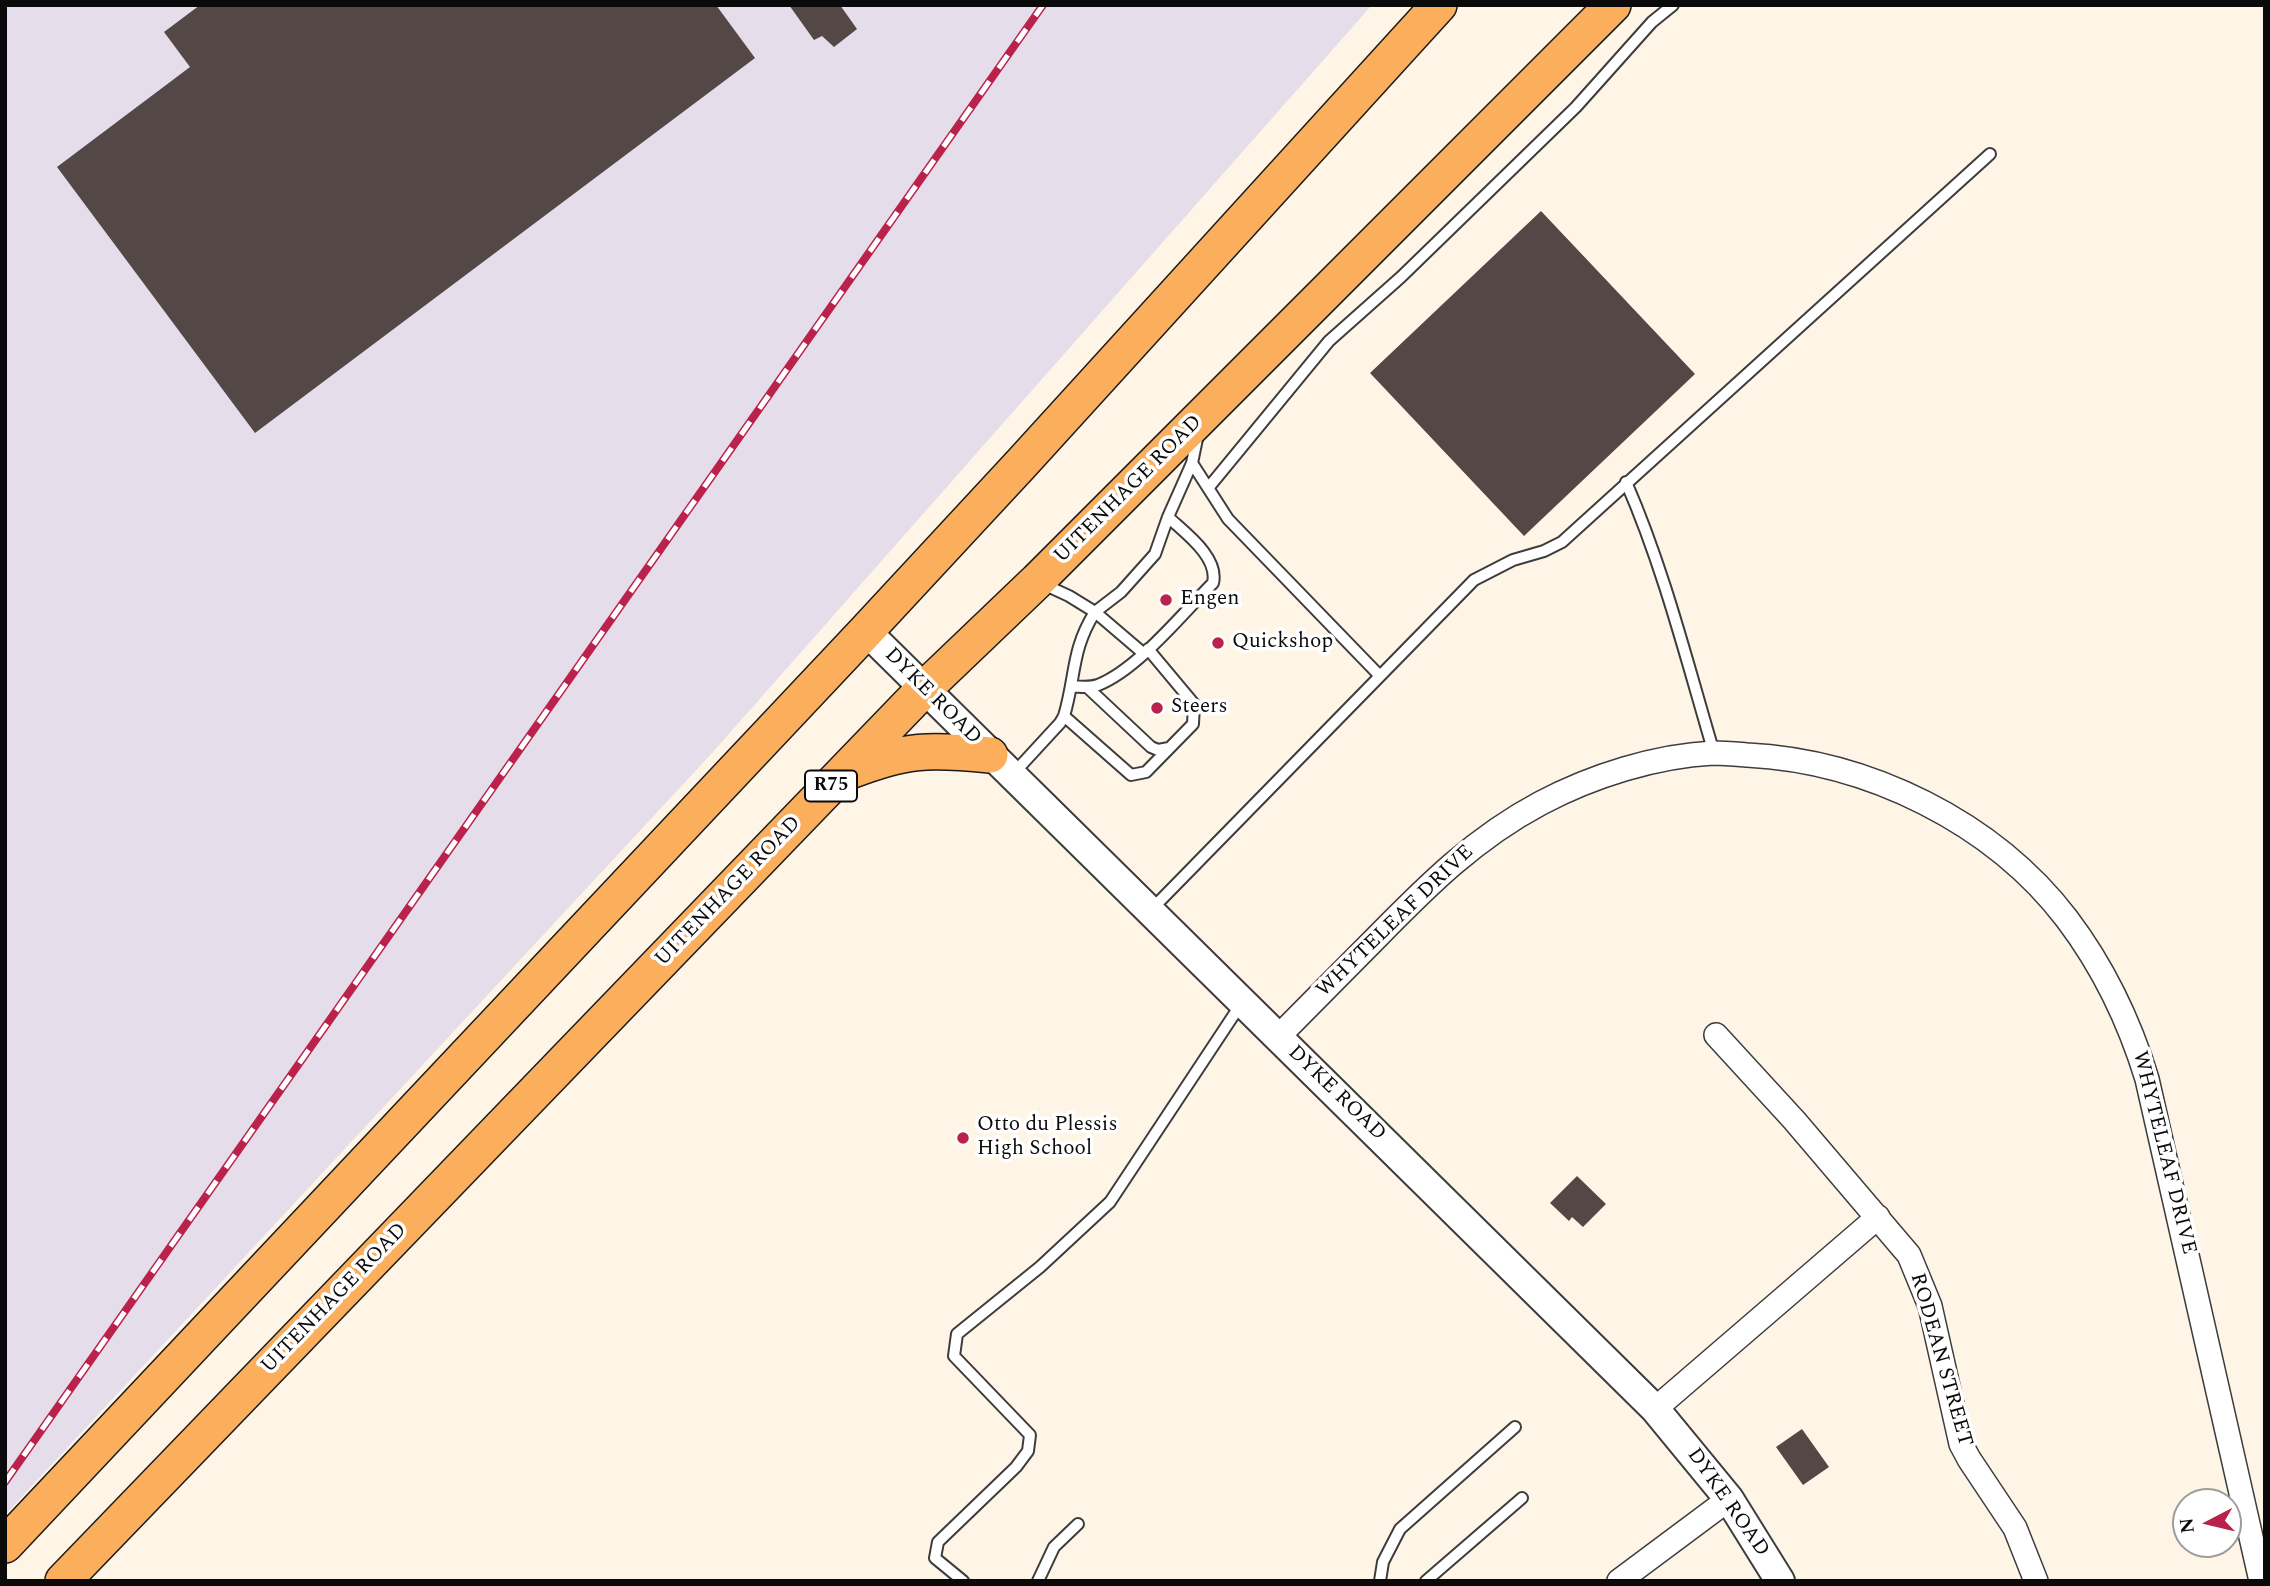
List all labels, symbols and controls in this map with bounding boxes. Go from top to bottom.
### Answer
street label: UITENHAGE ROAD [1050,411,1208,569]
place label: Engen [1180,587,1239,613]
marker: Engen [1158,592,1174,608]
place label: Quickshop [1232,630,1333,656]
marker: Quickshop [1210,635,1226,651]
street label: DYKE ROAD [878,643,986,751]
place label: Steers [1171,695,1228,721]
marker: Steers [1149,700,1165,716]
road number: R75 [805,771,857,802]
street label: UITENHAGE ROAD [651,812,807,972]
street label: WHYTELEAF DRIVE [1312,840,1480,1004]
street label: DYKE ROAD [1282,1041,1390,1147]
street label: WHYTELEAF DRIVE [2126,1049,2200,1257]
place label: Otto du Plessis High School [977,1113,1117,1163]
marker: Otto du Plessis High School [955,1130,971,1146]
street label: UITENHAGE ROAD [257,1219,413,1379]
street label: RODEAN STREET [1903,1270,1977,1450]
street label: DYKE ROAD [1680,1444,1774,1562]
north arrow [2172,1488,2242,1558]
text: N [2172,1516,2203,1535]

